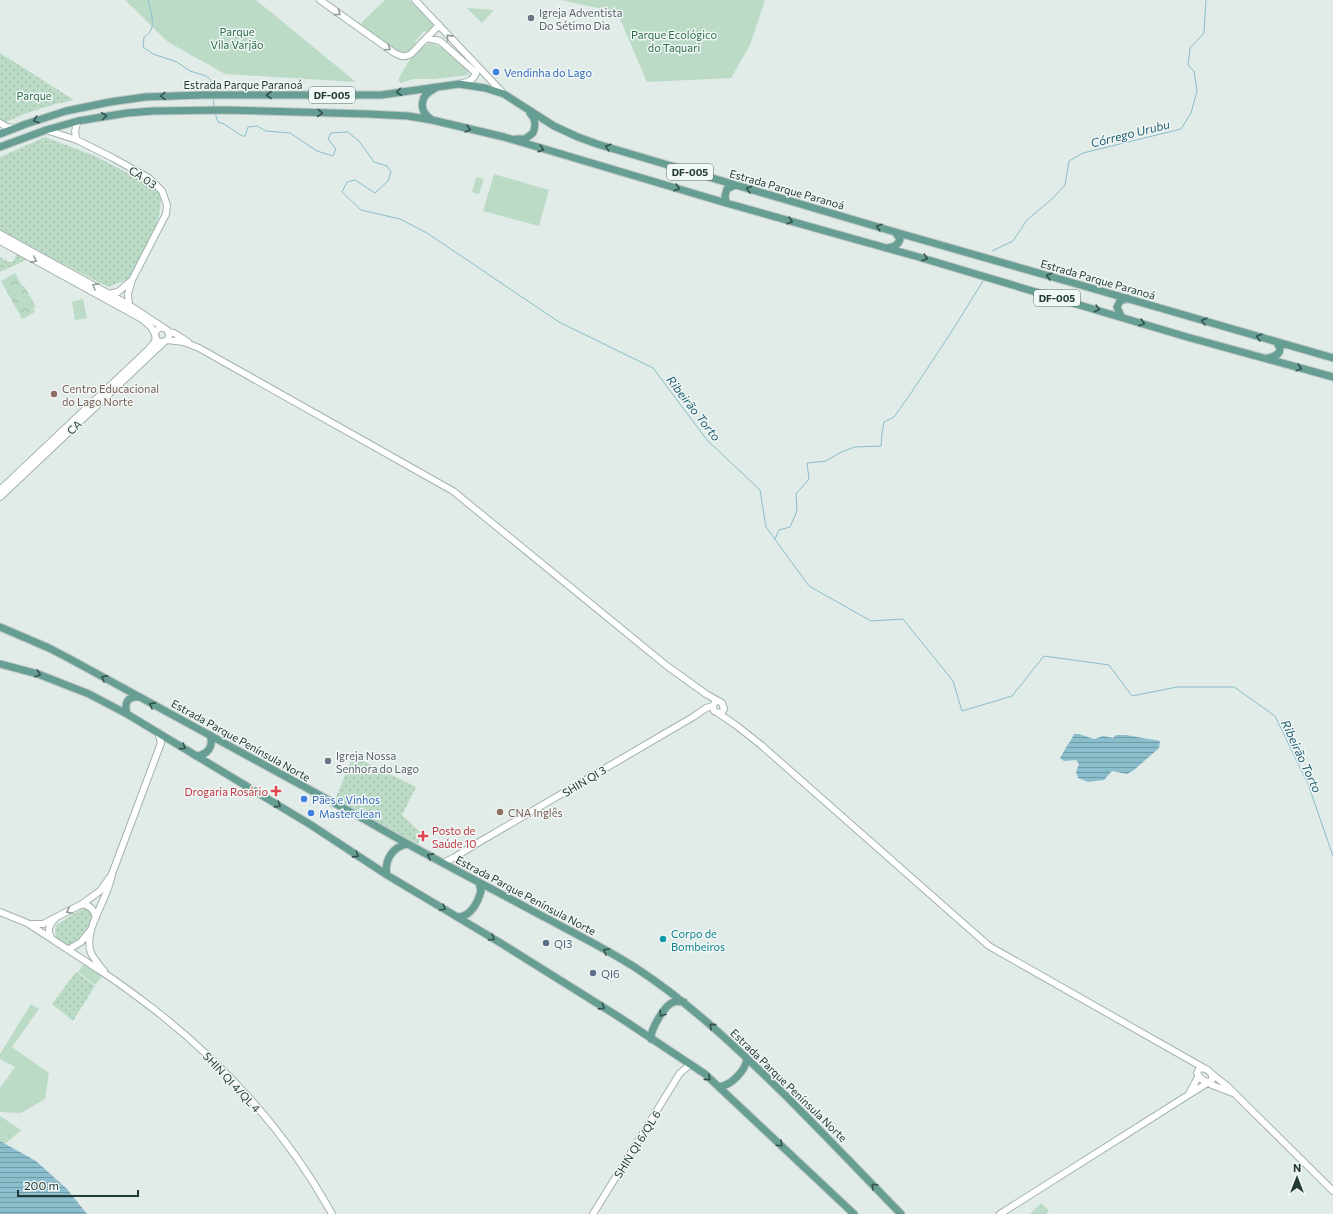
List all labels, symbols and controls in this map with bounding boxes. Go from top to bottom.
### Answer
place label: Igreja Adventista Do Sétimo Dia [539,6,623,32]
one-way arrow [334,8,341,16]
marker: Igreja Adventista Do Sétimo Dia [526,13,536,23]
park label: Parque Vila Varjão [210,25,264,51]
park label: Parque Ecológico do Taquari [631,28,717,54]
one-way arrow [447,34,454,42]
one-way arrow [384,43,391,51]
place label: Vendinha do Lago [504,66,592,79]
marker: Vendinha do Lago [491,67,501,77]
street label: Estrada Parque Paranoá [184,78,302,91]
road number: DF-005 [309,87,355,103]
one-way arrow [396,87,402,96]
park label: Parque [16,89,52,102]
one-way arrow [266,91,272,99]
one-way arrow [160,92,166,100]
one-way arrow [317,108,323,117]
one-way arrow [101,112,107,121]
one-way arrow [33,115,40,124]
water label: Córrego Urubu [1089,116,1171,150]
one-way arrow [465,124,471,132]
one-way arrow [605,143,612,152]
one-way arrow [537,144,544,152]
street label: CA 03 [127,163,159,191]
road number: DF-005 [667,164,713,180]
street label: Estrada Parque Paranoá [728,166,846,212]
one-way arrow [674,183,681,192]
one-way arrow [746,185,753,194]
one-way arrow [787,216,794,225]
one-way arrow [876,223,883,232]
one-way arrow [921,253,928,262]
one-way arrow [30,255,37,263]
street label: Estrada Parque Paranoá [1039,256,1157,302]
one-way arrow [1046,272,1053,281]
one-way arrow [92,284,99,291]
road number: DF-005 [1034,290,1080,306]
one-way arrow [1094,305,1100,313]
one-way arrow [1200,317,1207,326]
one-way arrow [1139,318,1146,327]
one-way arrow [1256,333,1263,342]
one-way arrow [1296,363,1303,372]
water label: Ribeirão Torto [664,373,724,443]
place label: Centro Educacional do Lago Norte [62,382,159,408]
marker: Centro Educacional do Lago Norte [49,389,59,399]
street label: CA [64,417,84,437]
one-way arrow [34,669,41,678]
one-way arrow [101,676,108,683]
street label: Estrada Parque Península Norte [169,696,313,784]
one-way arrow [149,702,157,709]
water label: Ribeirão Torto [1279,717,1325,795]
one-way arrow [179,743,186,750]
place label: Igreja Nossa Senhora do Lago [336,749,420,775]
marker: Igreja Nossa Senhora do Lago [323,756,333,766]
street label: SHIN QI 3 [560,763,608,799]
place label: Drogaria Rosário [184,785,268,798]
marker: Drogaria Rosário [271,786,281,796]
place label: Pães e Vinhos [312,793,380,806]
marker: Pães e Vinhos [299,794,309,804]
one-way arrow [274,800,281,808]
place label: CNA Inglês [508,806,562,819]
place label: Masterclean [319,807,381,820]
marker: CNA Inglês [495,807,505,817]
marker: Masterclean [306,808,316,818]
place label: Posto de Saúde 10 [432,824,477,850]
marker: Posto de Saúde 10 [417,830,429,842]
one-way arrow [352,850,359,857]
street label: Estrada Parque Península Norte [454,852,598,938]
one-way arrow [427,853,434,861]
one-way arrow [439,904,446,911]
one-way arrow [66,906,73,914]
place label: Corpo de Bombeiros [671,927,725,953]
one-way arrow [488,933,495,940]
marker: Corpo de Bombeiros [658,934,668,944]
place label: QI3 [554,937,572,950]
marker: QI3 [541,938,551,948]
one-way arrow [603,948,610,955]
place label: QI6 [601,967,620,980]
marker: QI6 [588,968,598,978]
one-way arrow [598,1002,605,1009]
one-way arrow [659,1010,667,1017]
one-way arrow [709,1023,717,1030]
street label: Estrada Parque Península Norte [728,1026,850,1144]
street label: SHIN QI 4/QL 4 [201,1049,263,1115]
one-way arrow [704,1073,711,1080]
street label: SHIN QI 6/QL 6 [611,1107,663,1180]
one-way arrow [775,1140,783,1147]
north arrow [1277,1158,1317,1198]
text: N [1293,1161,1301,1174]
scale bar [18,1172,138,1198]
text: 200 m [24,1178,59,1192]
one-way arrow [871,1183,879,1191]

